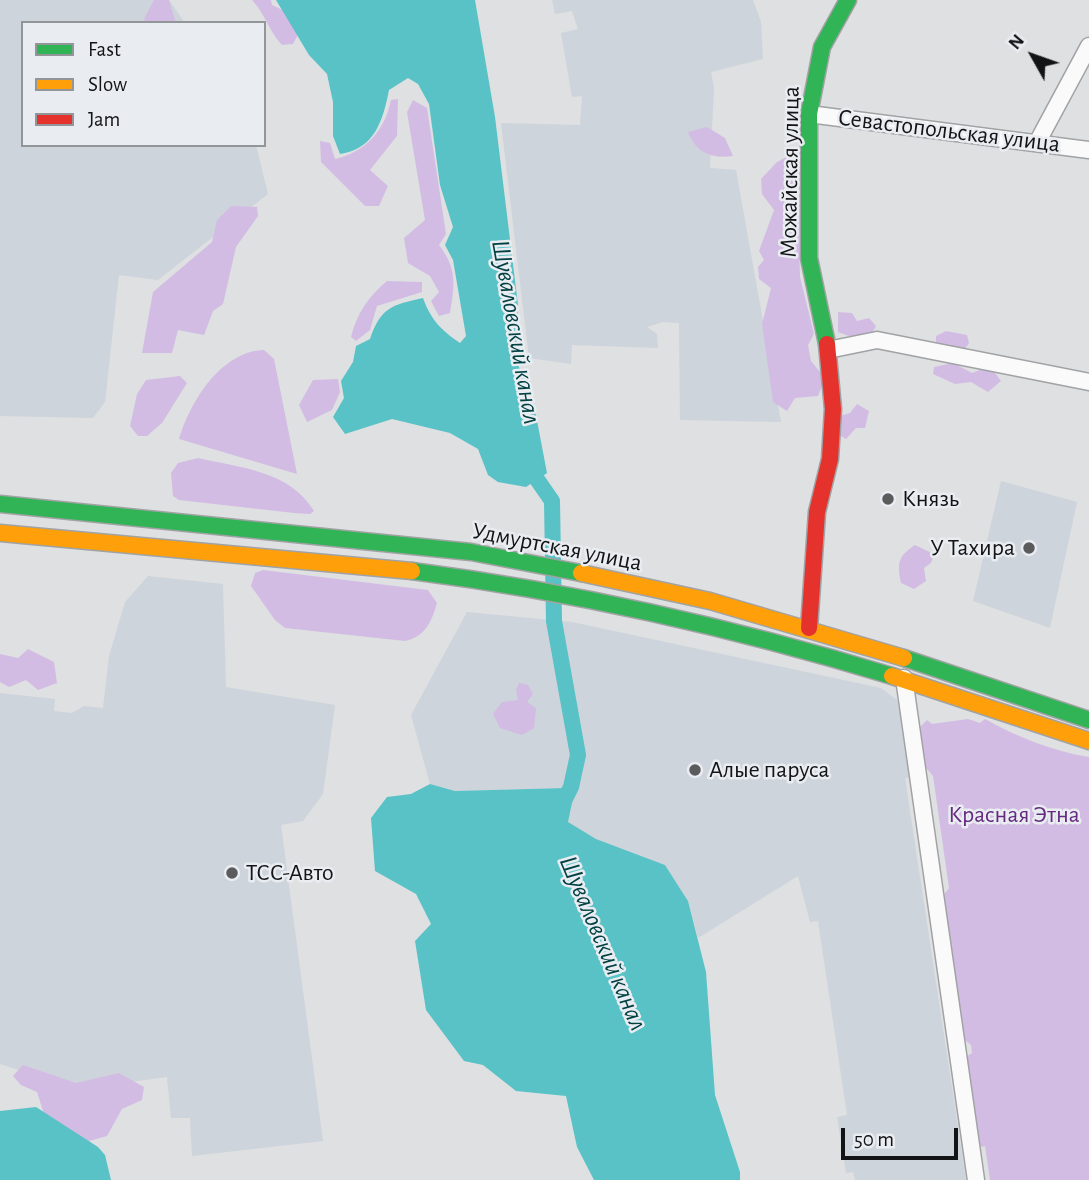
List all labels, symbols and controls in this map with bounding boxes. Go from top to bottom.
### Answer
legend [21,21,266,147]
north arrow [998,21,1068,91]
text: N [1005,31,1028,53]
text: Fast [88,39,121,60]
text: Slow [88,74,127,95]
street label: Можайская улица [774,86,806,258]
street label: Севастопольская улица [836,103,1062,159]
text: Jam [88,109,120,130]
water label: Шуваловский канал [484,237,548,427]
place label: Князь [902,485,959,513]
marker: Князь [880,491,896,507]
street label: Удмуртская улица [470,516,644,578]
place label: У Тахира [930,534,1015,562]
marker: У Тахира [1021,540,1037,556]
place label: Алые паруса [709,756,830,784]
marker: Алые паруса [687,762,703,778]
park label: Красная Этна [948,801,1080,829]
water label: Шуваловский канал [552,851,654,1035]
place label: ТСС-Авто [246,859,334,887]
marker: ТСС-Авто [224,865,240,881]
scale bar [844,1114,961,1158]
text: 50 m [854,1129,894,1150]

